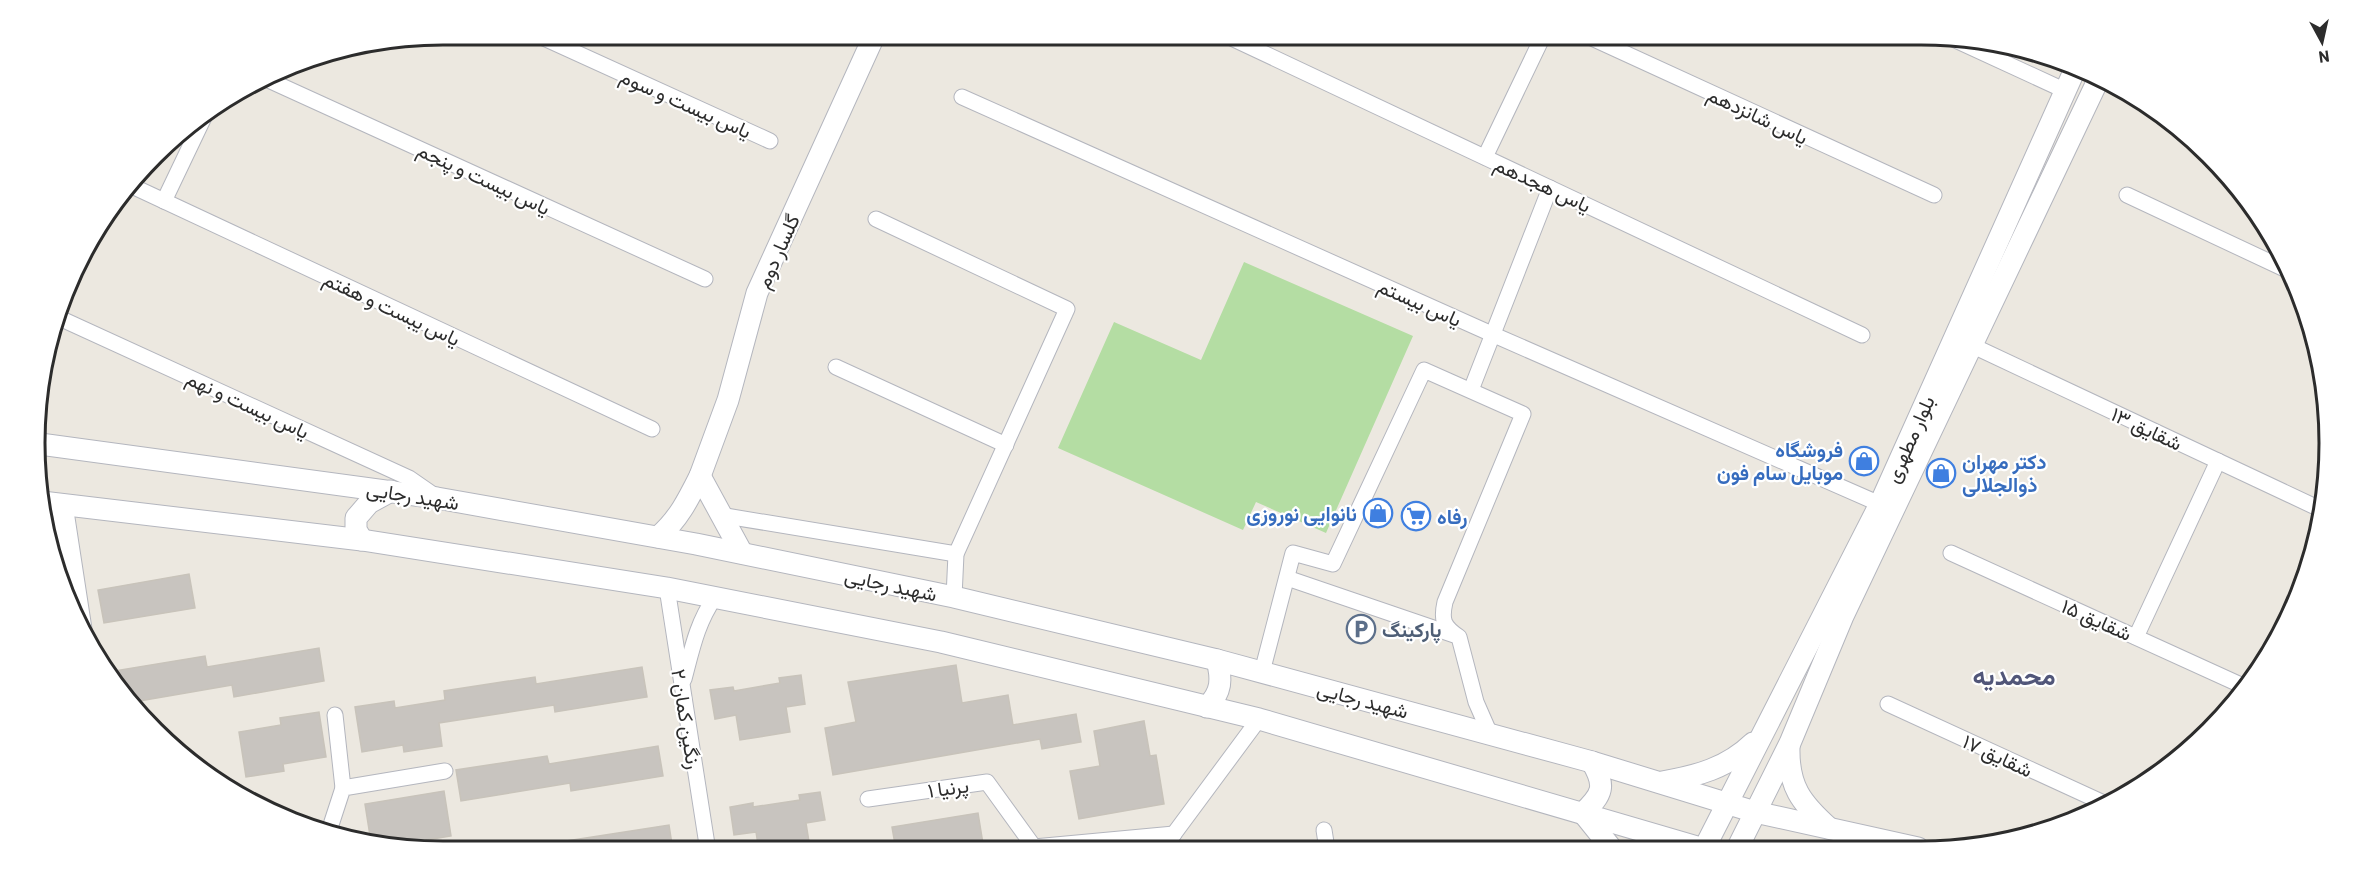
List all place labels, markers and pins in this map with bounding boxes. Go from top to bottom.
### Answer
place label: فروشگاه موبایل سام فون [1717,437,1843,486]
shop icon: فروشگاه موبایل سام فون [1848,445,1880,477]
place label: دکتر مهران ذوالجلالی [1962,449,2046,498]
shop icon: دکتر مهران ذوالجلالی [1925,457,1957,489]
shop icon: نانوایی نوروزی [1362,497,1394,529]
supermarket icon: رفاه [1400,500,1432,532]
place label: نانوایی نوروزی [1246,501,1357,527]
place label: رفاه [1437,504,1467,530]
parking icon: پارکینگ [1345,613,1377,645]
place label: پارکینگ [1382,617,1441,644]

